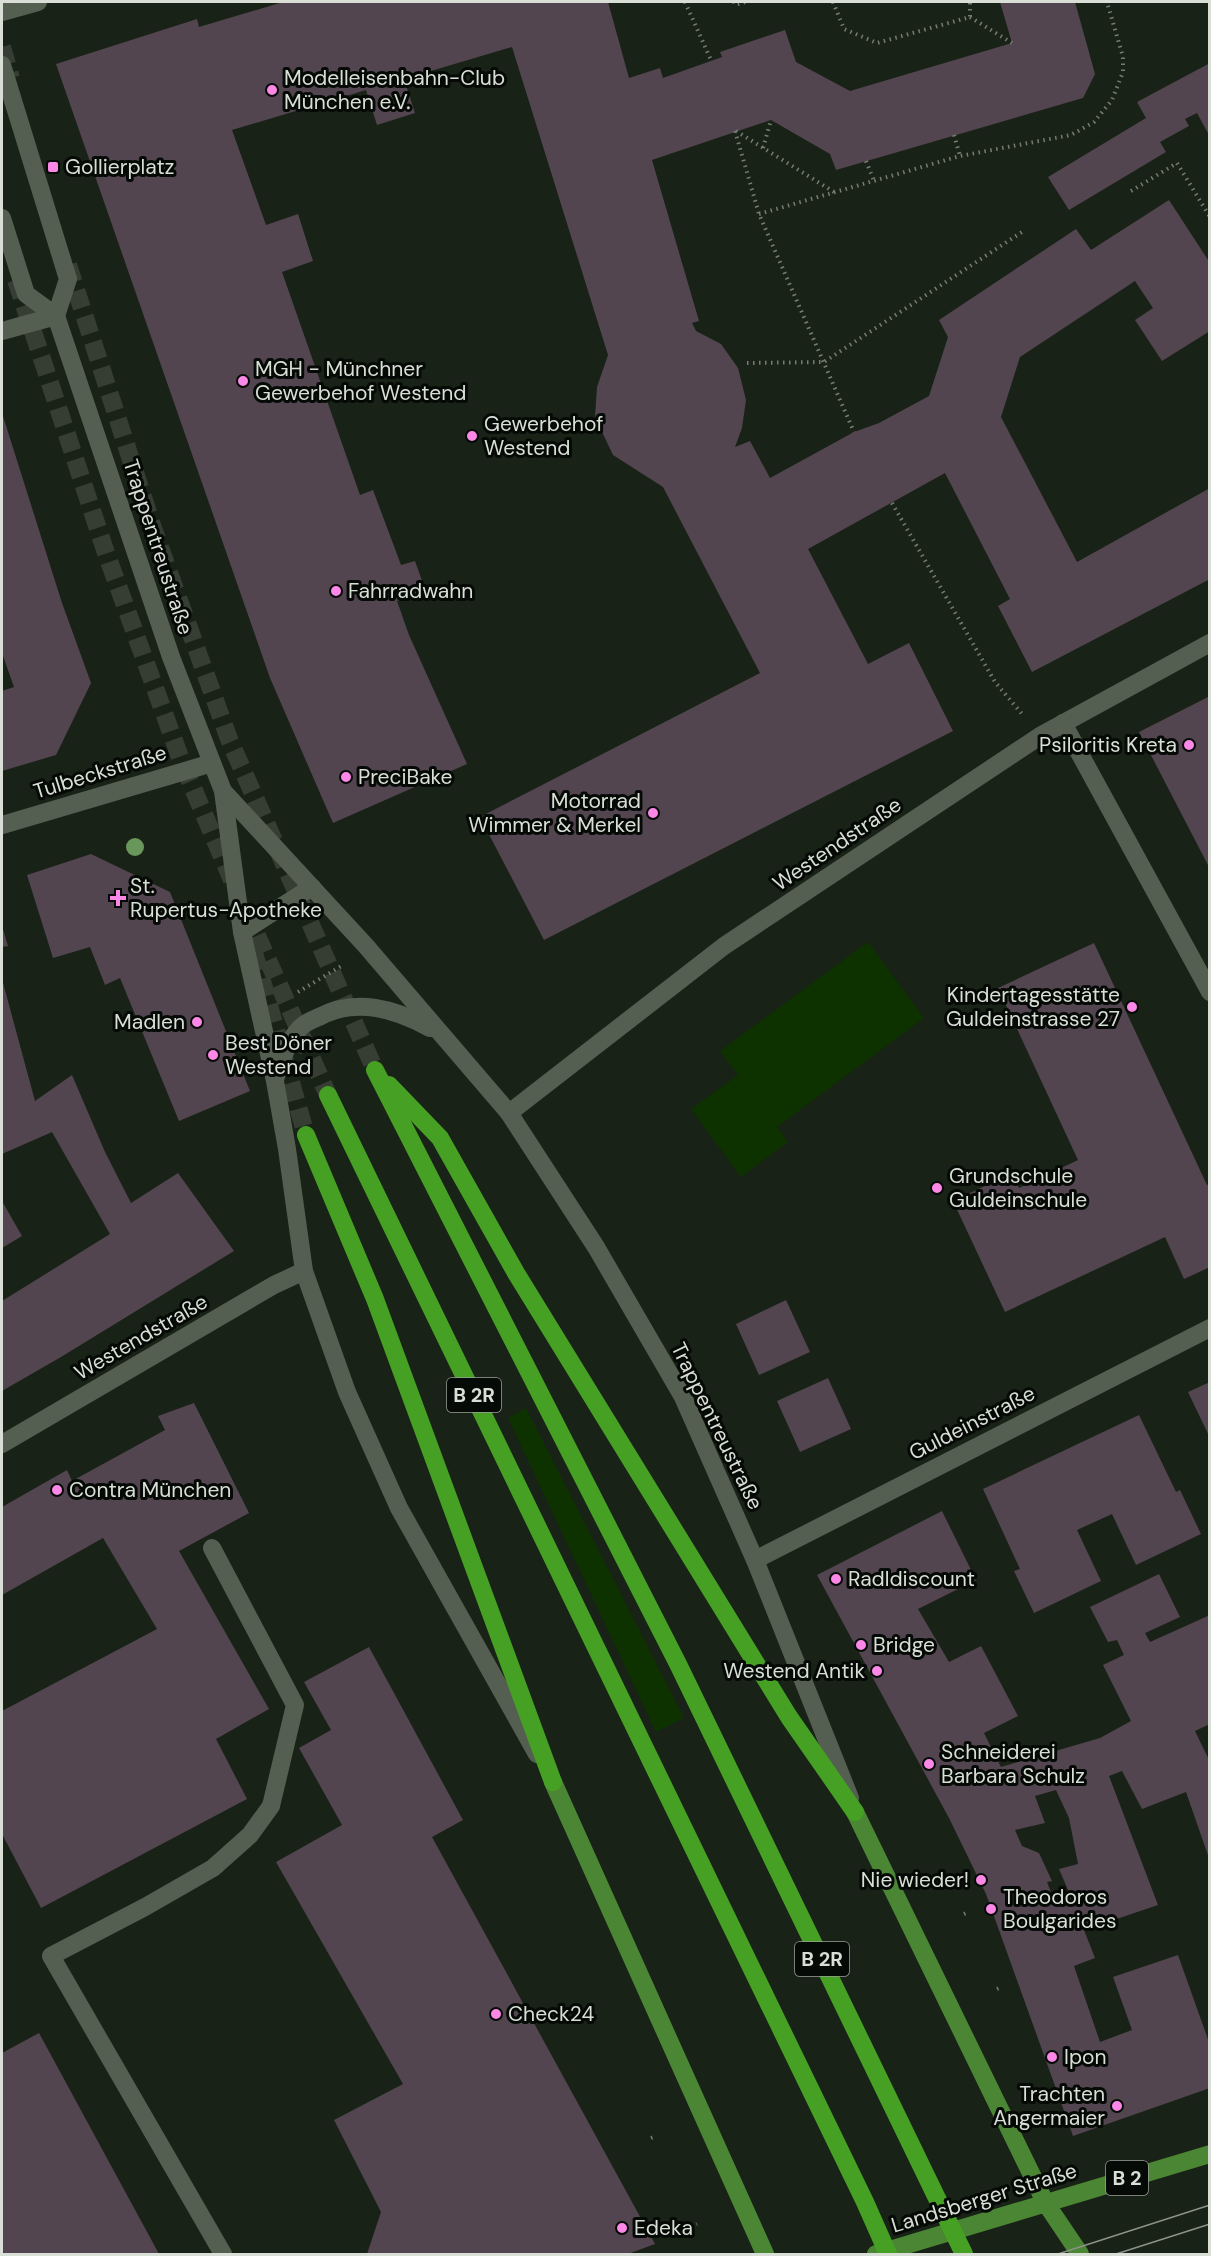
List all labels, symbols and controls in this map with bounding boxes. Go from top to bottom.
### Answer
place label: Modelleisenbahn-Club München e.V. [284,64,505,116]
marker: Modelleisenbahn-Club München e.V. [265,83,279,97]
place label: Gollierplatz [65,153,174,181]
marker: Gollierplatz [46,160,60,174]
place label: MGH - Münchner Gewerbehof Westend [255,355,466,407]
marker: MGH - Münchner Gewerbehof Westend [236,374,250,388]
place label: Gewerbehof Westend [484,410,604,462]
marker: Gewerbehof Westend [465,429,479,443]
street label: Trappentreustraße [116,456,200,638]
place label: Fahrradwahn [348,577,473,605]
marker: Fahrradwahn [329,584,343,598]
place label: Psiloritis Kreta [1039,731,1177,759]
street label: Tulbeckstraße [30,738,170,805]
marker: Psiloritis Kreta [1182,738,1196,752]
place label: PreciBake [358,763,452,791]
marker: PreciBake [339,770,353,784]
place label: Motorrad Wimmer & Merkel [468,787,641,839]
street label: Westendstraße [767,791,907,897]
marker: Motorrad Wimmer & Merkel [646,806,660,820]
place label: St. Rupertus-Apotheke [130,872,322,924]
marker: St. Rupertus-Apotheke [111,891,125,905]
place label: Kindertagesstätte Guldeinstrasse 27 [946,981,1120,1033]
marker: Kindertagesstätte Guldeinstrasse 27 [1125,1000,1139,1014]
place label: Madlen [114,1008,185,1036]
marker: Madlen [190,1015,204,1029]
place label: Best Döner Westend [225,1029,332,1081]
marker: Best Döner Westend [206,1048,220,1062]
place label: Grundschule Guldeinschule [949,1162,1087,1214]
marker: Grundschule Guldeinschule [930,1181,944,1195]
street label: Westendstraße [69,1287,213,1386]
street label: Trappentreustraße [664,1338,770,1514]
road number: B 2R [447,1378,501,1412]
street label: Guldeinstraße [904,1379,1040,1467]
place label: Contra München [69,1476,231,1504]
marker: Contra München [50,1483,64,1497]
place label: Radldiscount [848,1565,975,1593]
marker: Radldiscount [829,1572,843,1586]
place label: Bridge [873,1631,935,1659]
marker: Bridge [854,1638,868,1652]
place label: Westend Antik [723,1657,865,1685]
marker: Westend Antik [870,1664,884,1678]
place label: Schneiderei Barbara Schulz [941,1738,1085,1790]
marker: Schneiderei Barbara Schulz [922,1757,936,1771]
place label: Nie wieder! [861,1866,969,1894]
marker: Nie wieder! [974,1873,988,1887]
place label: Theodoros Boulgarides [1003,1883,1116,1935]
marker: Theodoros Boulgarides [984,1902,998,1916]
road number: B 2R [795,1942,849,1976]
place label: Check24 [508,2000,594,2028]
marker: Check24 [489,2007,503,2021]
place label: Ipon [1064,2043,1107,2071]
marker: Ipon [1045,2050,1059,2064]
place label: Trachten Angermaier [993,2080,1105,2132]
marker: Trachten Angermaier [1110,2099,1124,2113]
street label: Landsberger Straße [888,2156,1080,2240]
road number: B 2 [1106,2161,1148,2195]
place label: Edeka [634,2214,693,2242]
marker: Edeka [615,2221,629,2235]

